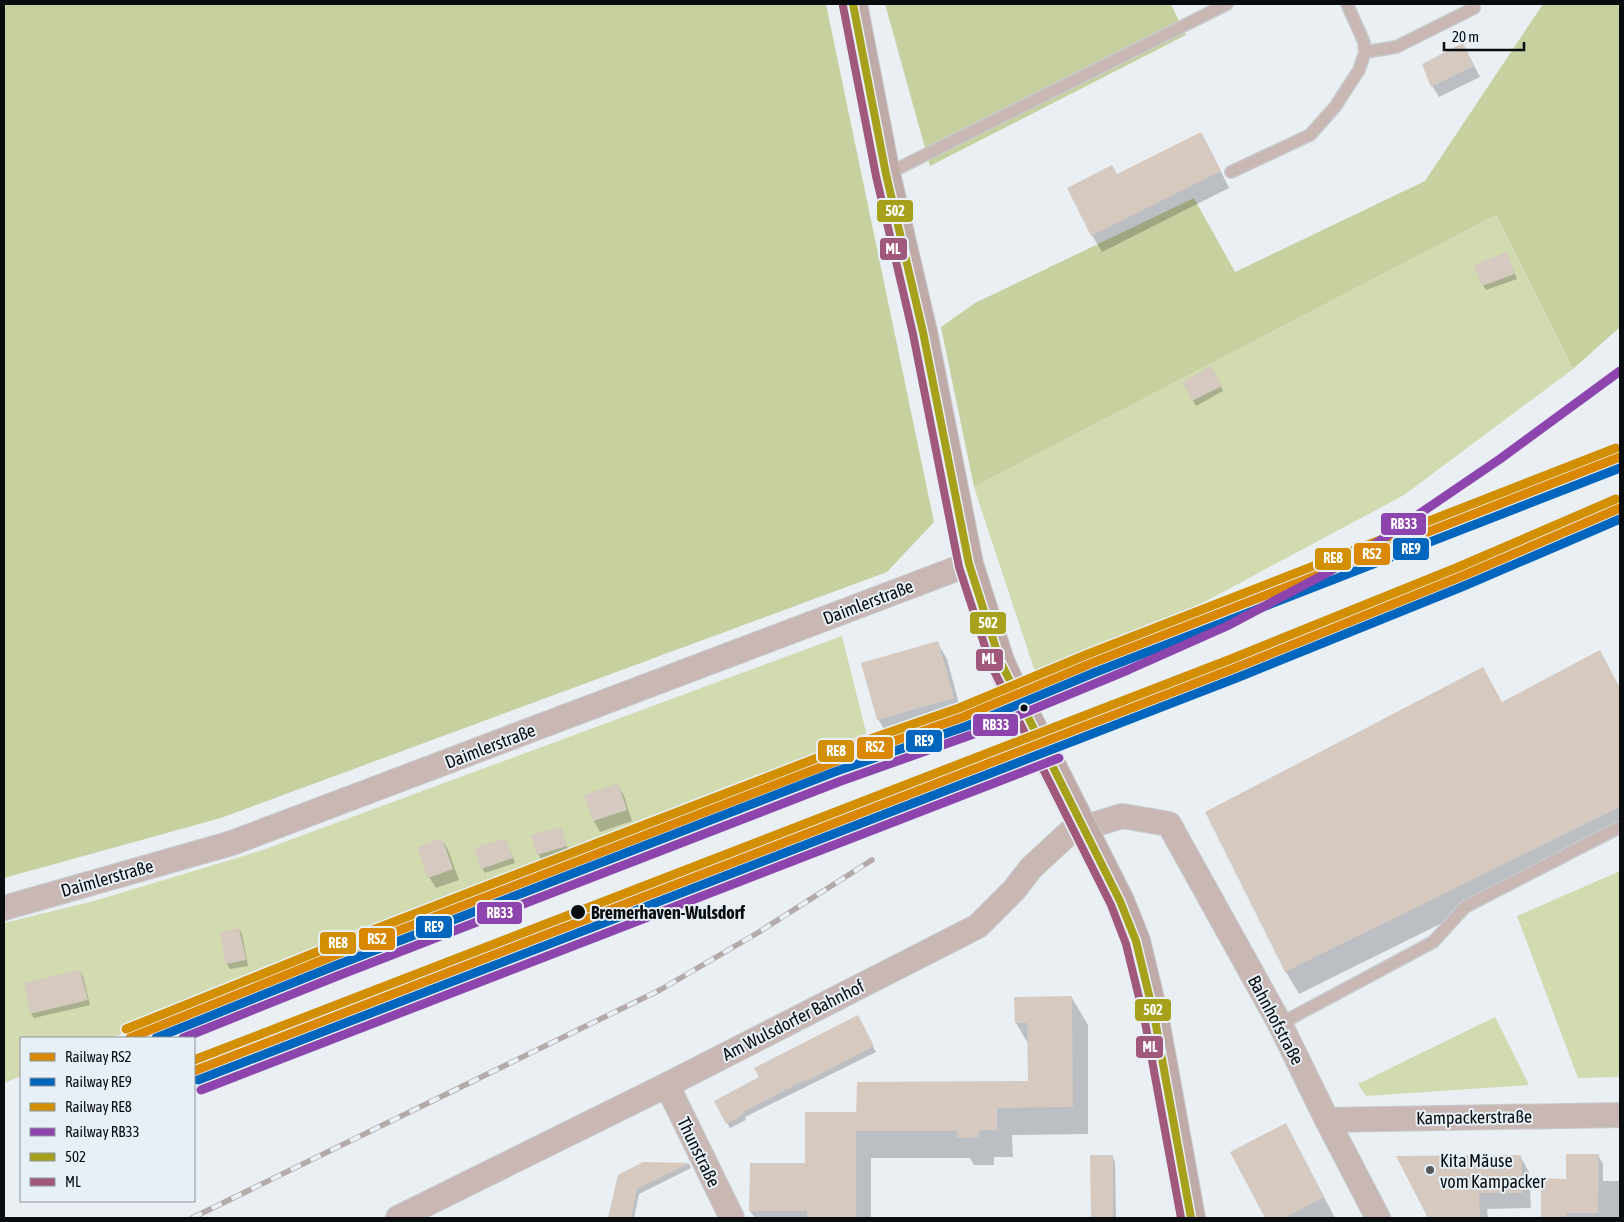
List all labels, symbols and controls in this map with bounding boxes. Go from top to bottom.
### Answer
scale bar [1444,20,1524,52]
text: 20 m [1452,28,1479,45]
line badge: 502 [876,199,914,223]
text: 502 [885,203,905,219]
line badge: ML [879,237,908,261]
text: ML [886,241,901,257]
line badge: RB33 [1380,512,1427,536]
text: RB33 [1391,516,1417,532]
line badge: RE9 [1392,537,1430,561]
text: RE9 [1401,541,1421,557]
line badge: RS2 [1353,542,1391,566]
text: RS2 [1362,546,1382,562]
line badge: RE8 [1314,547,1352,571]
text: RE8 [1323,550,1343,566]
street label: Daimlerstraße [820,575,916,629]
line badge: 502 [969,611,1007,635]
text: 502 [978,615,998,631]
line badge: ML [975,648,1004,672]
text: ML [982,651,997,667]
unlabelled marker [1019,703,1029,713]
line badge: RB33 [972,713,1019,737]
text: RB33 [983,717,1009,733]
street label: Daimlerstraße [442,719,538,773]
line badge: RE9 [905,729,943,753]
text: RE9 [914,733,934,749]
line badge: RS2 [856,736,894,760]
line badge: RE8 [817,739,855,763]
text: RS2 [865,739,885,755]
text: RE8 [826,743,846,759]
street label: Daimlerstraße [58,855,156,901]
line badge: RB33 [476,901,523,925]
place label: Bremerhaven-Wulsdorf [591,902,746,923]
marker: Bremerhaven-Wulsdorf [569,903,587,921]
text: RB33 [487,905,513,921]
line badge: RE9 [415,915,453,939]
text: RE9 [424,919,444,935]
line badge: RS2 [358,927,396,951]
line badge: RE8 [319,931,357,955]
text: RS2 [367,931,387,947]
text: RE8 [328,935,348,951]
street label: Bahnhofstraße [1244,972,1308,1068]
street label: Am Wulsdorfer Bahnhof [719,975,867,1065]
line badge: 502 [1134,998,1172,1022]
text: 502 [1143,1002,1163,1018]
line badge: ML [1135,1035,1164,1059]
legend [20,1037,195,1202]
text: ML [1143,1039,1158,1055]
text: Railway RS2 [65,1048,132,1065]
text: Railway RE9 [65,1073,132,1090]
text: Railway RE8 [65,1098,132,1115]
street label: Kampackerstraße [1416,1105,1532,1129]
street label: Thunstraße [673,1114,725,1190]
text: Railway RB33 [65,1123,139,1140]
text: 502 [65,1148,86,1165]
place label: Kita Mäuse vom Kampacker [1440,1150,1546,1192]
marker: Kita Mäuse vom Kampacker [1424,1164,1436,1176]
text: ML [65,1173,81,1190]

